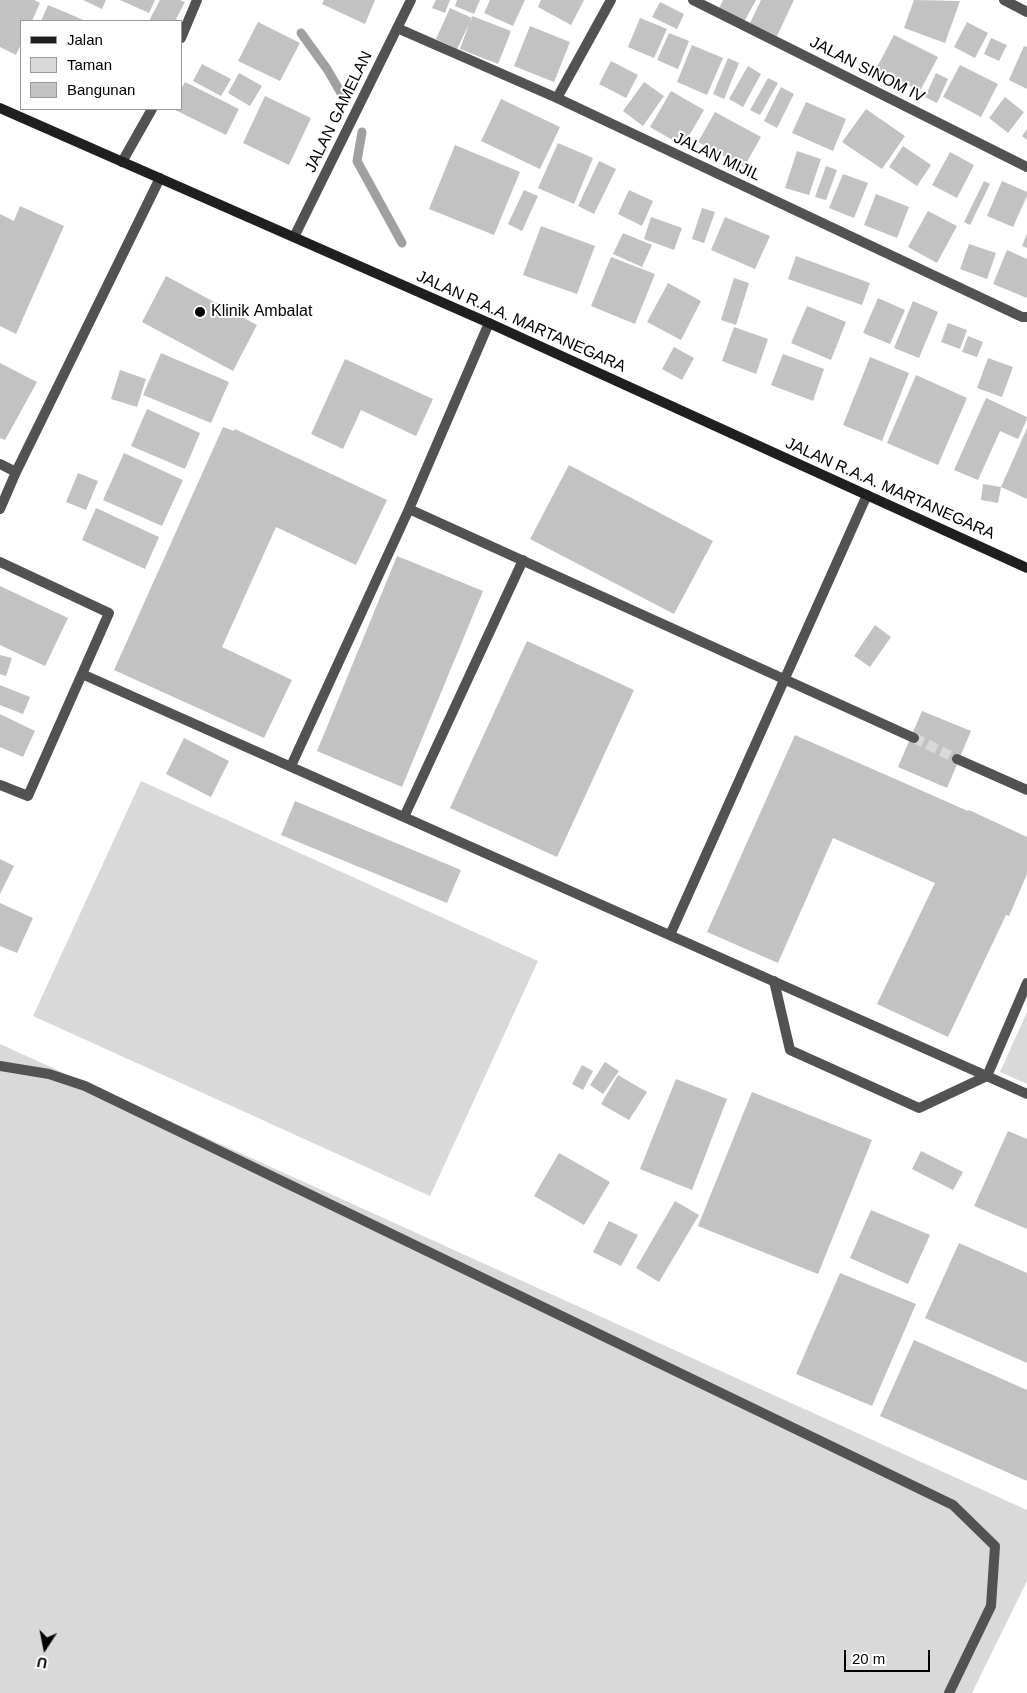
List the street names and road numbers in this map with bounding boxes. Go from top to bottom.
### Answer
street label: JALAN SINOM IV [806,33,928,107]
street label: JALAN GAMELAN [301,48,377,176]
street label: JALAN MIJIL [671,129,763,185]
street label: JALAN R.A.A. MARTANEGARA [413,267,629,377]
street label: JALAN R.A.A. MARTANEGARA [782,434,998,544]

